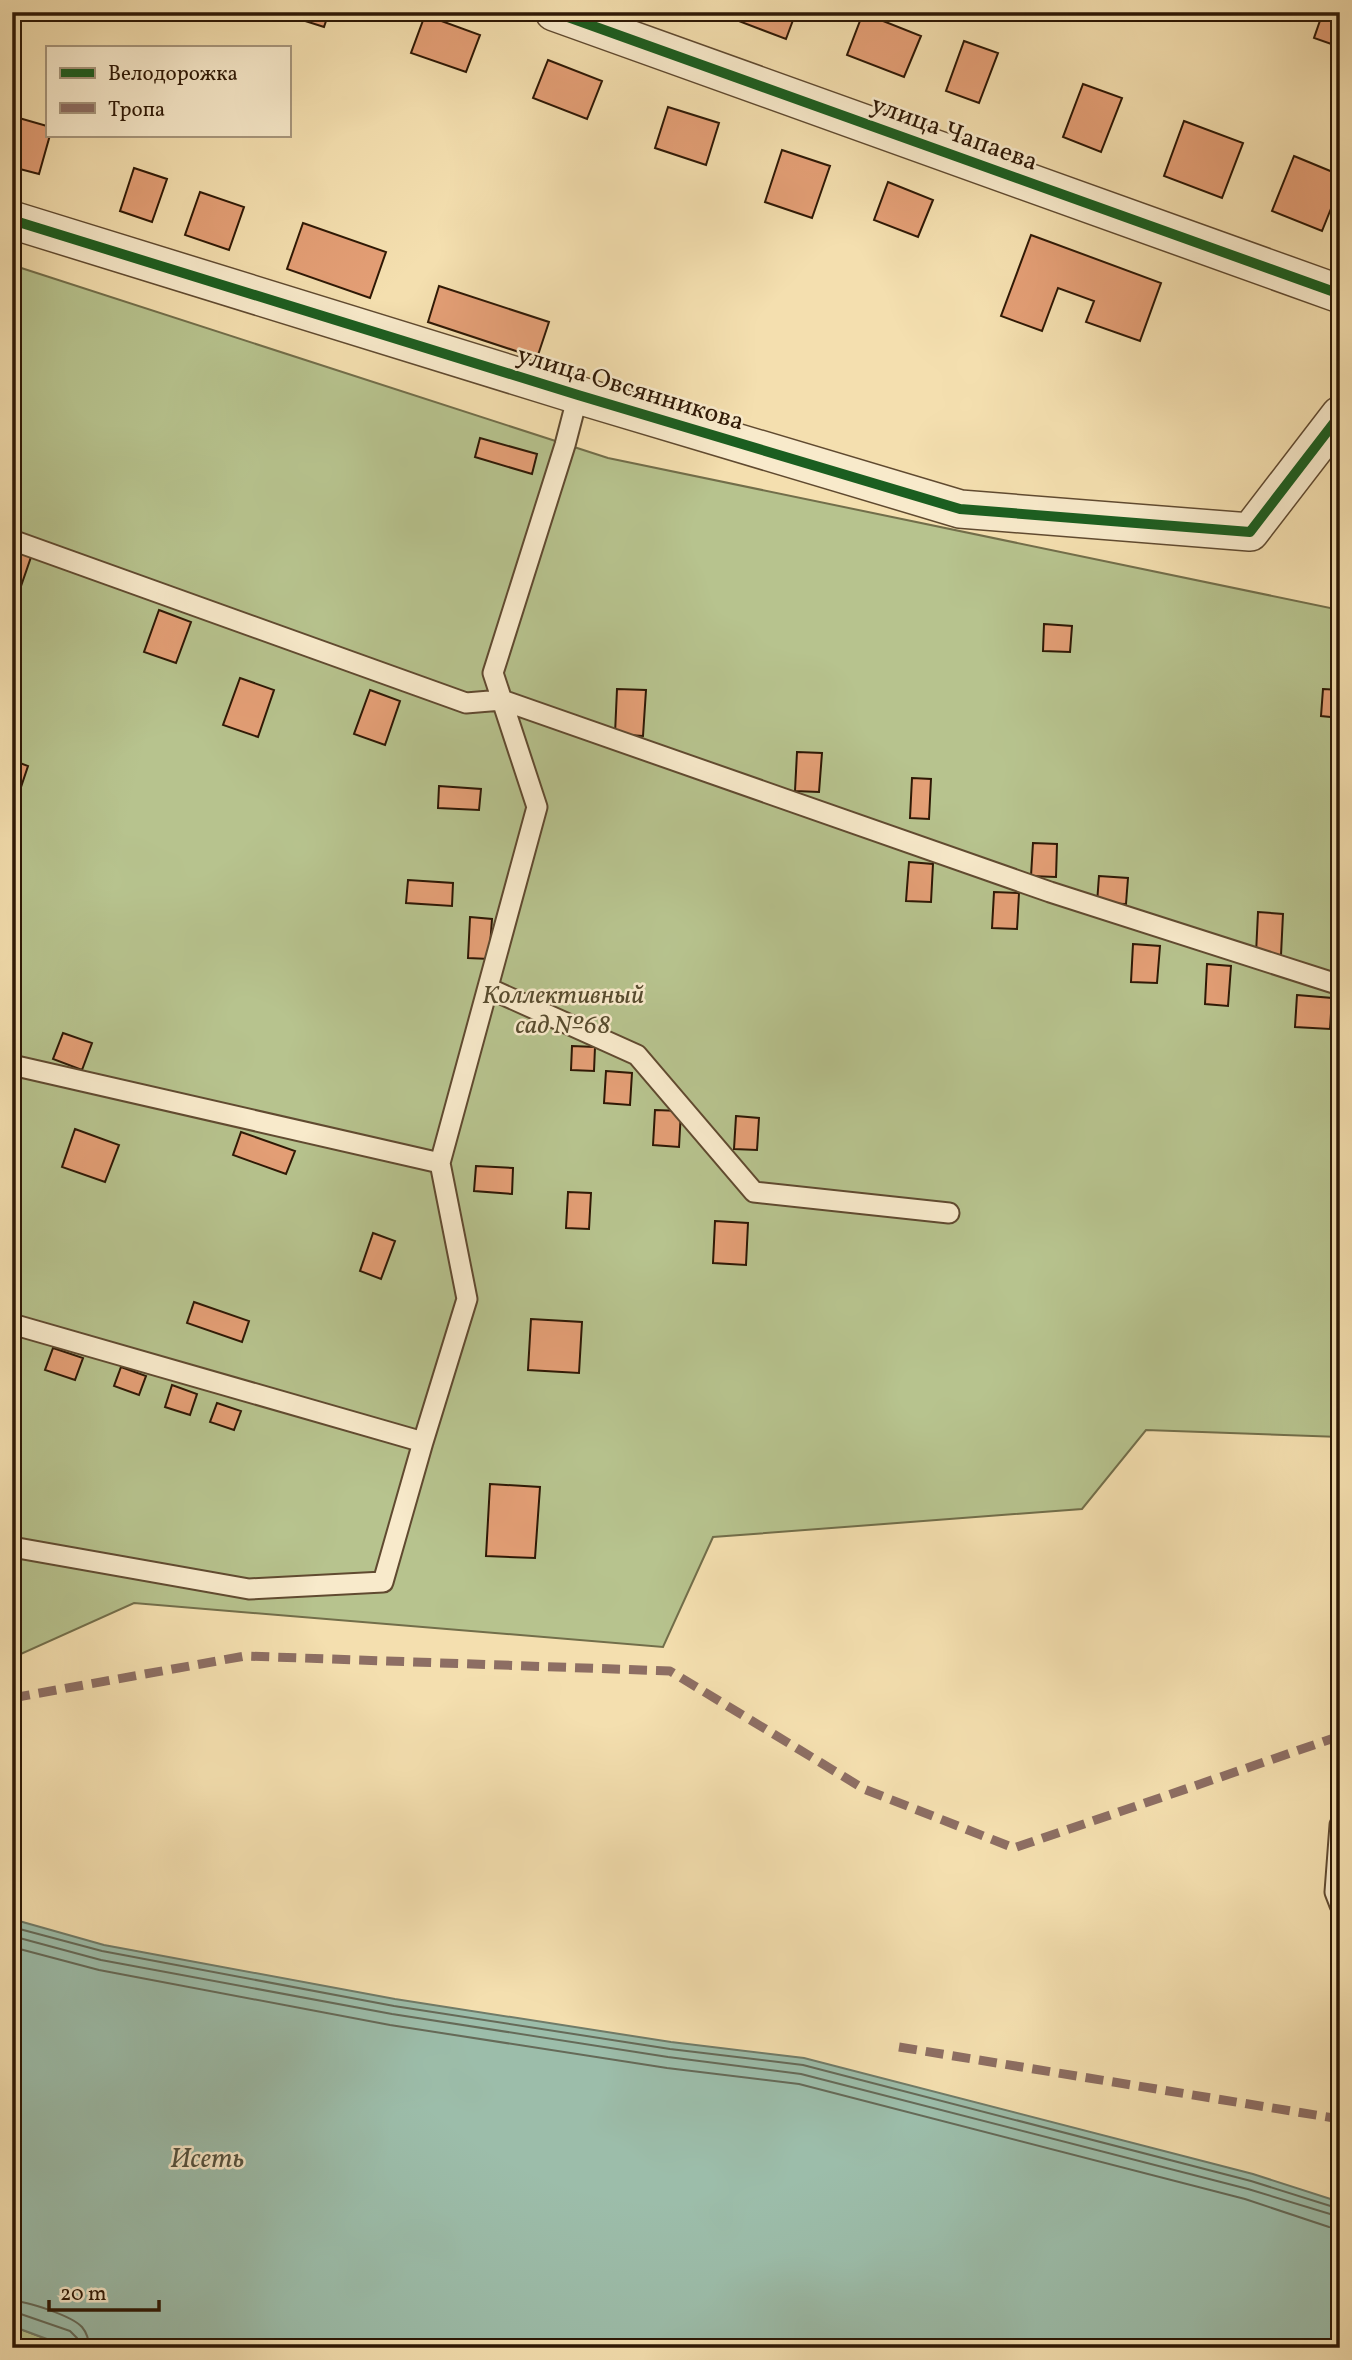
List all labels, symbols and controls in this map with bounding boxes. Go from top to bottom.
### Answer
legend [46,46,290,136]
text: Велодорожка [108,60,238,89]
street label: улица Чапаева [866,87,1043,181]
text: Тропа [108,96,165,125]
street label: улица Овсянникова [512,337,748,441]
park label: Коллективный сад №68 [482,978,644,1044]
water label: Исеть [170,2140,244,2179]
scale bar [49,2269,159,2313]
text: 20 m [60,2280,106,2309]

